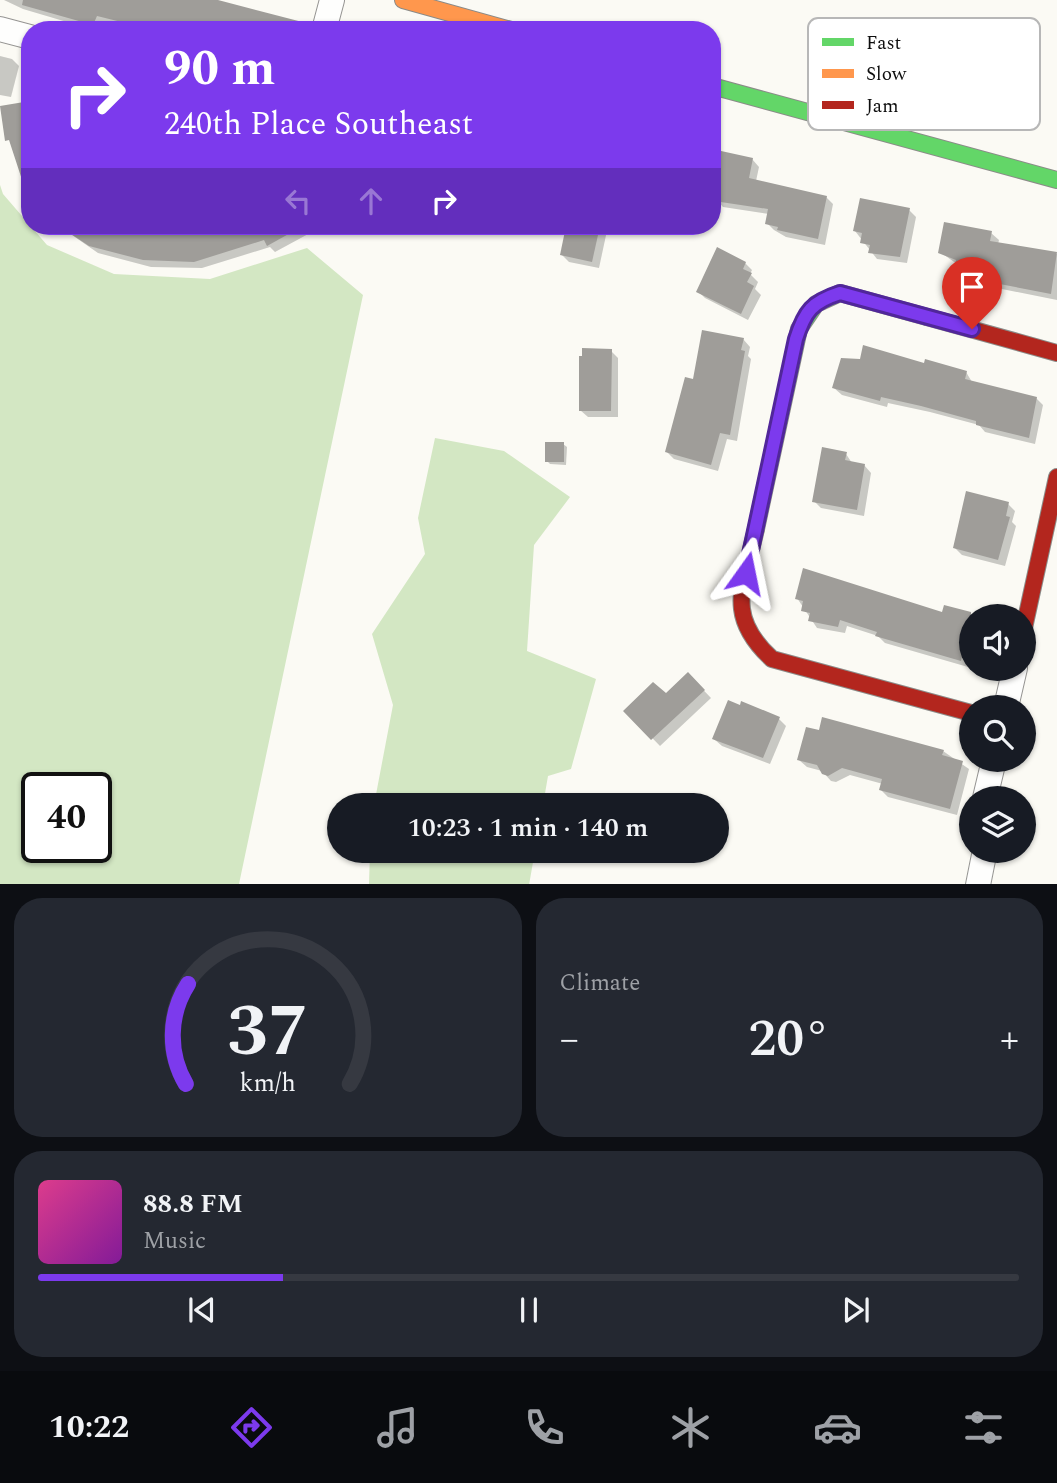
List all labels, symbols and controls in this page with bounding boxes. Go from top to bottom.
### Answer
legend [808,18,1040,130]
text: Fast [866,29,902,58]
text: 90 m [164,32,275,107]
icon: right [49,49,140,140]
text: Slow [866,60,907,89]
text: Jam [866,92,898,121]
text: 240th Place Southeast [164,100,473,149]
icon: left [279,182,317,220]
icon: ahead [352,182,390,220]
icon: right [425,182,463,220]
pin [942,257,1002,329]
icon: arrive [953,268,991,306]
position arrow [709,536,783,610]
map controls [959,604,1036,863]
button: sound [959,604,1036,681]
button: search [959,695,1036,772]
speed limit sign: 40 [21,772,112,863]
button: layers [959,786,1036,863]
text: 10:23 · 1 min · 140 m [408,808,648,848]
text: Climate [560,966,640,1001]
text: 37 [227,977,309,1088]
text: 20° [748,1000,830,1079]
text: − [560,1011,579,1069]
text: + [1000,1011,1019,1069]
text: km/h [240,1064,296,1102]
text: 88.8 FM [143,1184,243,1224]
text: Music [143,1224,206,1259]
icon: previous [183,1291,221,1329]
icon: pause [510,1291,548,1329]
icon: next [837,1291,875,1329]
text: 10:22 [49,1403,129,1452]
icon: directions [227,1403,276,1452]
icon: music [373,1403,422,1452]
icon: phone [520,1403,569,1452]
icon: climate [666,1403,715,1452]
icon: car [813,1403,862,1452]
icon: filters [959,1403,1008,1452]

